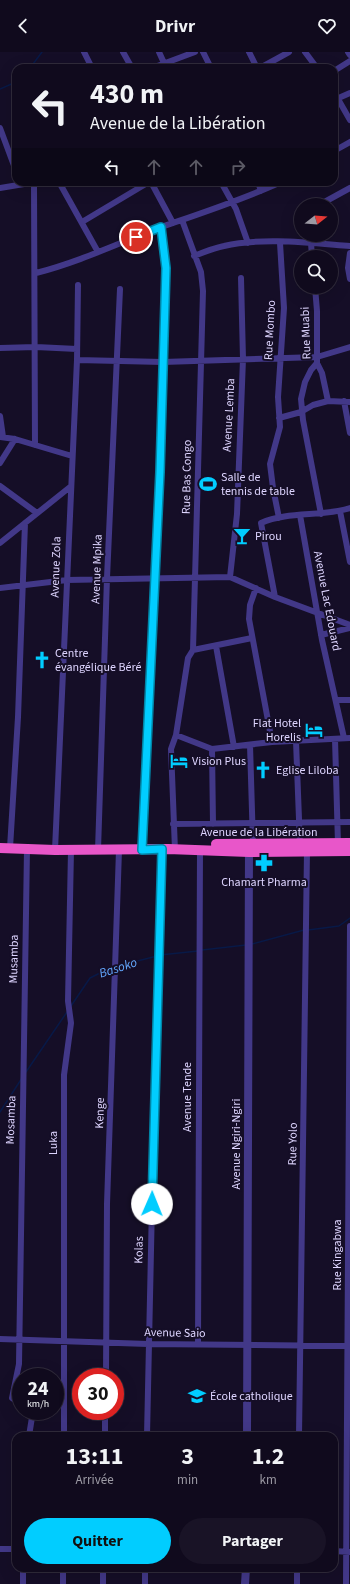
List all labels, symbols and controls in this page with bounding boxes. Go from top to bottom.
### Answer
text: Drivr [155,14,195,39]
icon: back [12,15,34,37]
icon: heart [316,15,338,37]
text: 430 m [90,74,164,114]
icon: left [24,80,76,132]
text: Avenue de la Libération [90,111,266,136]
icon: left [101,156,123,178]
icon: ahead [143,156,165,178]
icon: ahead [185,156,207,178]
icon: right [227,156,249,178]
north arrow [294,198,338,242]
map controls [294,198,338,294]
pin [119,220,153,254]
icon: arrive [125,226,147,248]
button: search [294,250,338,294]
street label: Rue Mombo [260,300,280,360]
street label: Rue Muabi [297,306,315,360]
street label: Avenue Lemba [219,378,239,452]
street label: Rue Bas Congo [178,440,196,514]
place label: Salle de tennis de table [221,469,295,500]
sports icon: Salle de tennis de table [198,474,218,494]
bar icon: Pirou [232,526,252,546]
place label: Pirou [255,528,282,545]
street label: Avenue Mpika [87,534,107,604]
street label: Avenue Zola [46,536,66,598]
street label: Avenue Lac Edouard [309,549,345,653]
place label: Centre évangélique Béré [55,645,141,676]
church icon: Centre évangélique Béré [32,650,52,670]
place label: Flat Hotel Horelis [253,715,301,746]
hotel icon: Flat Hotel Horelis [304,720,324,740]
hotel icon: Vision Plus [169,751,189,771]
place label: Vision Plus [192,753,246,770]
church icon: Eglise Liloba [253,760,273,780]
place label: Eglise Liloba [276,762,339,779]
street label: Avenue de la Libération [200,824,318,841]
pharmacy icon: Chamart Pharma [254,853,274,873]
place label: Chamart Pharma [221,874,307,891]
street label: Musamba [5,934,23,984]
water label: Basoko [97,953,140,983]
street label: Avenue Tende [179,1062,196,1132]
street label: Mosamba [2,1095,20,1145]
street label: Kenge [91,1097,109,1129]
street label: Avenue Ngiri-Ngiri [228,1099,245,1189]
street label: Rue Yolo [284,1122,302,1166]
street label: Luka [45,1131,62,1155]
position arrow [131,1183,173,1225]
street label: Rue Kingabwa [329,1219,346,1291]
street label: Kolas [130,1236,148,1264]
street label: Avenue Saio [144,1324,206,1342]
speed limit sign: 30 [72,1368,124,1420]
text: 24 [27,1375,49,1403]
school or university icon: École catholique [187,1386,207,1406]
place label: École catholique [210,1388,293,1405]
text: km/h [27,1397,49,1411]
text: 13:11 [66,1439,124,1474]
text: 3 [181,1439,194,1474]
text: 1.2 [252,1439,284,1474]
text: Arrivée [75,1471,114,1489]
text: min [177,1471,198,1489]
text: km [259,1471,277,1489]
button: Quitter [24,1518,171,1564]
button: Partager [179,1518,326,1564]

